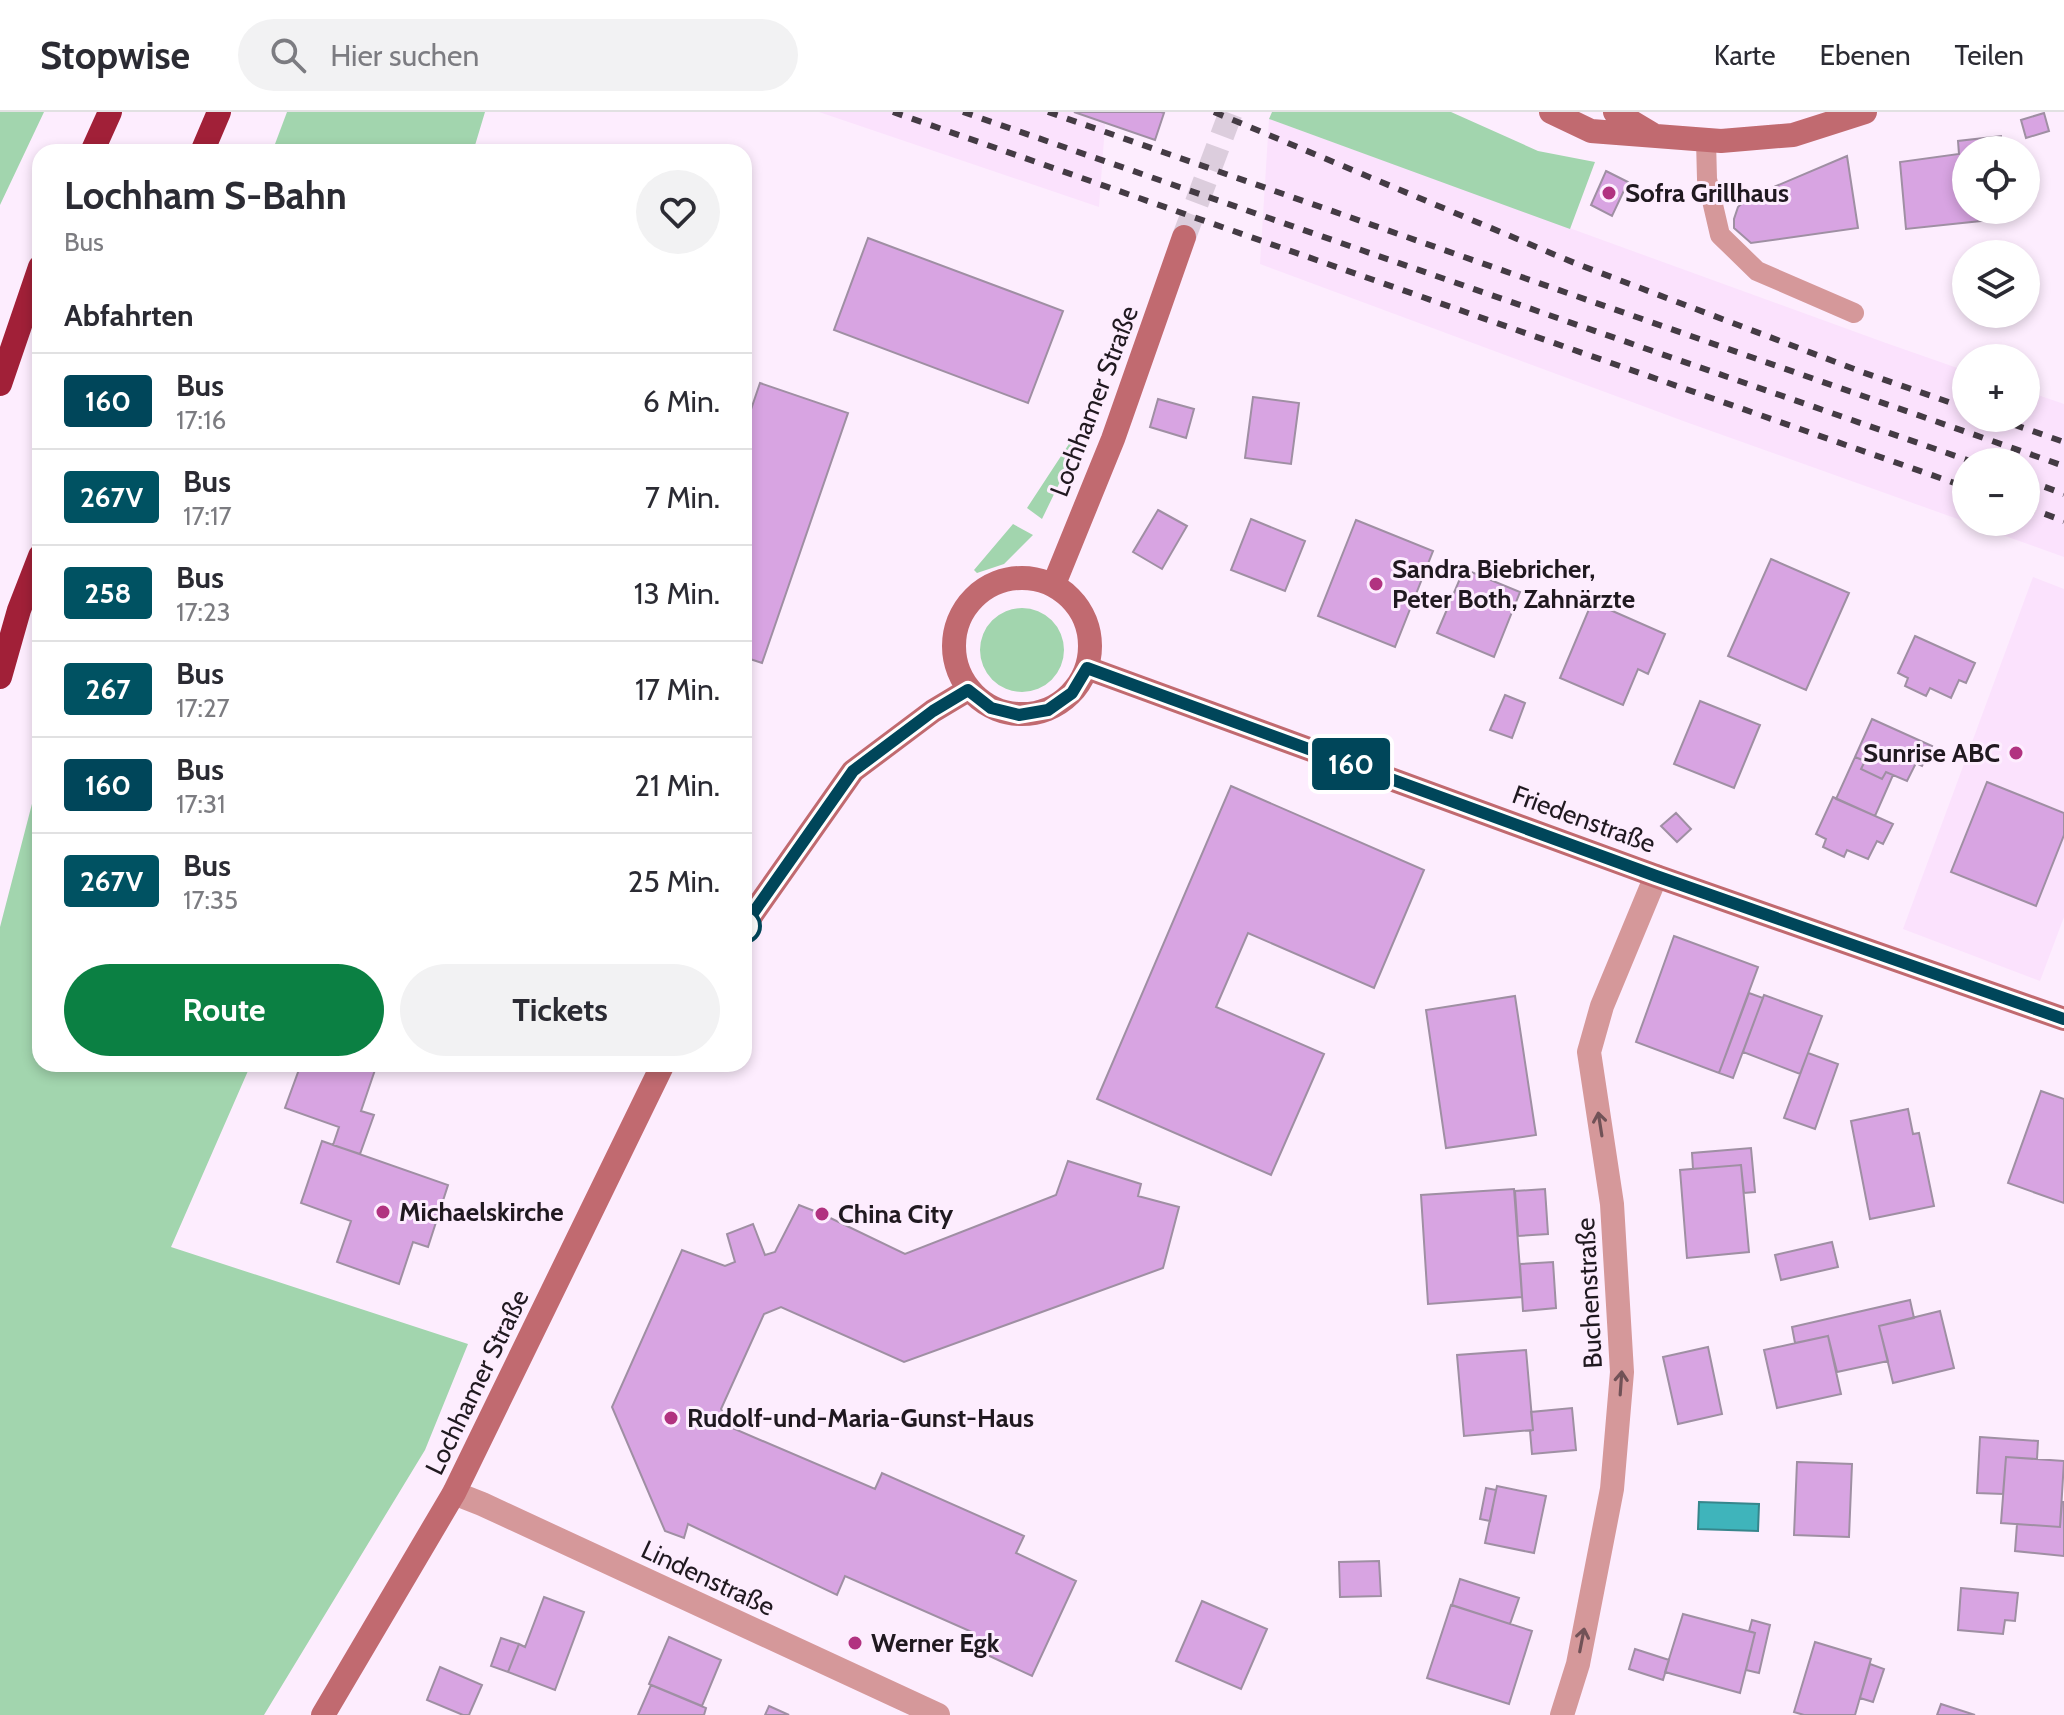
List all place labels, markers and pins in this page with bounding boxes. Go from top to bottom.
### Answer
place label: Sofra Grillhaus [1625,177,1789,209]
marker: Sofra Grillhaus [1600,184,1618,202]
place label: Sandra Biebricher, Peter Both, Zahnärzte [1392,553,1635,615]
marker: Sandra Biebricher, Peter Both, Zahnärzte [1367,575,1385,593]
place label: Sunrise ABC [1863,737,2000,769]
marker: Sunrise ABC [2007,744,2025,762]
unlabelled marker [727,909,761,943]
place label: Michaelskirche [399,1196,564,1228]
place label: China City [838,1198,953,1230]
marker: Michaelskirche [374,1203,392,1221]
marker: China City [813,1205,831,1223]
place label: Rudolf-und-Maria-Gunst-Haus [687,1402,1034,1434]
marker: Rudolf-und-Maria-Gunst-Haus [662,1409,680,1427]
place label: Werner Egk [871,1627,1000,1659]
marker: Werner Egk [846,1634,864,1652]

